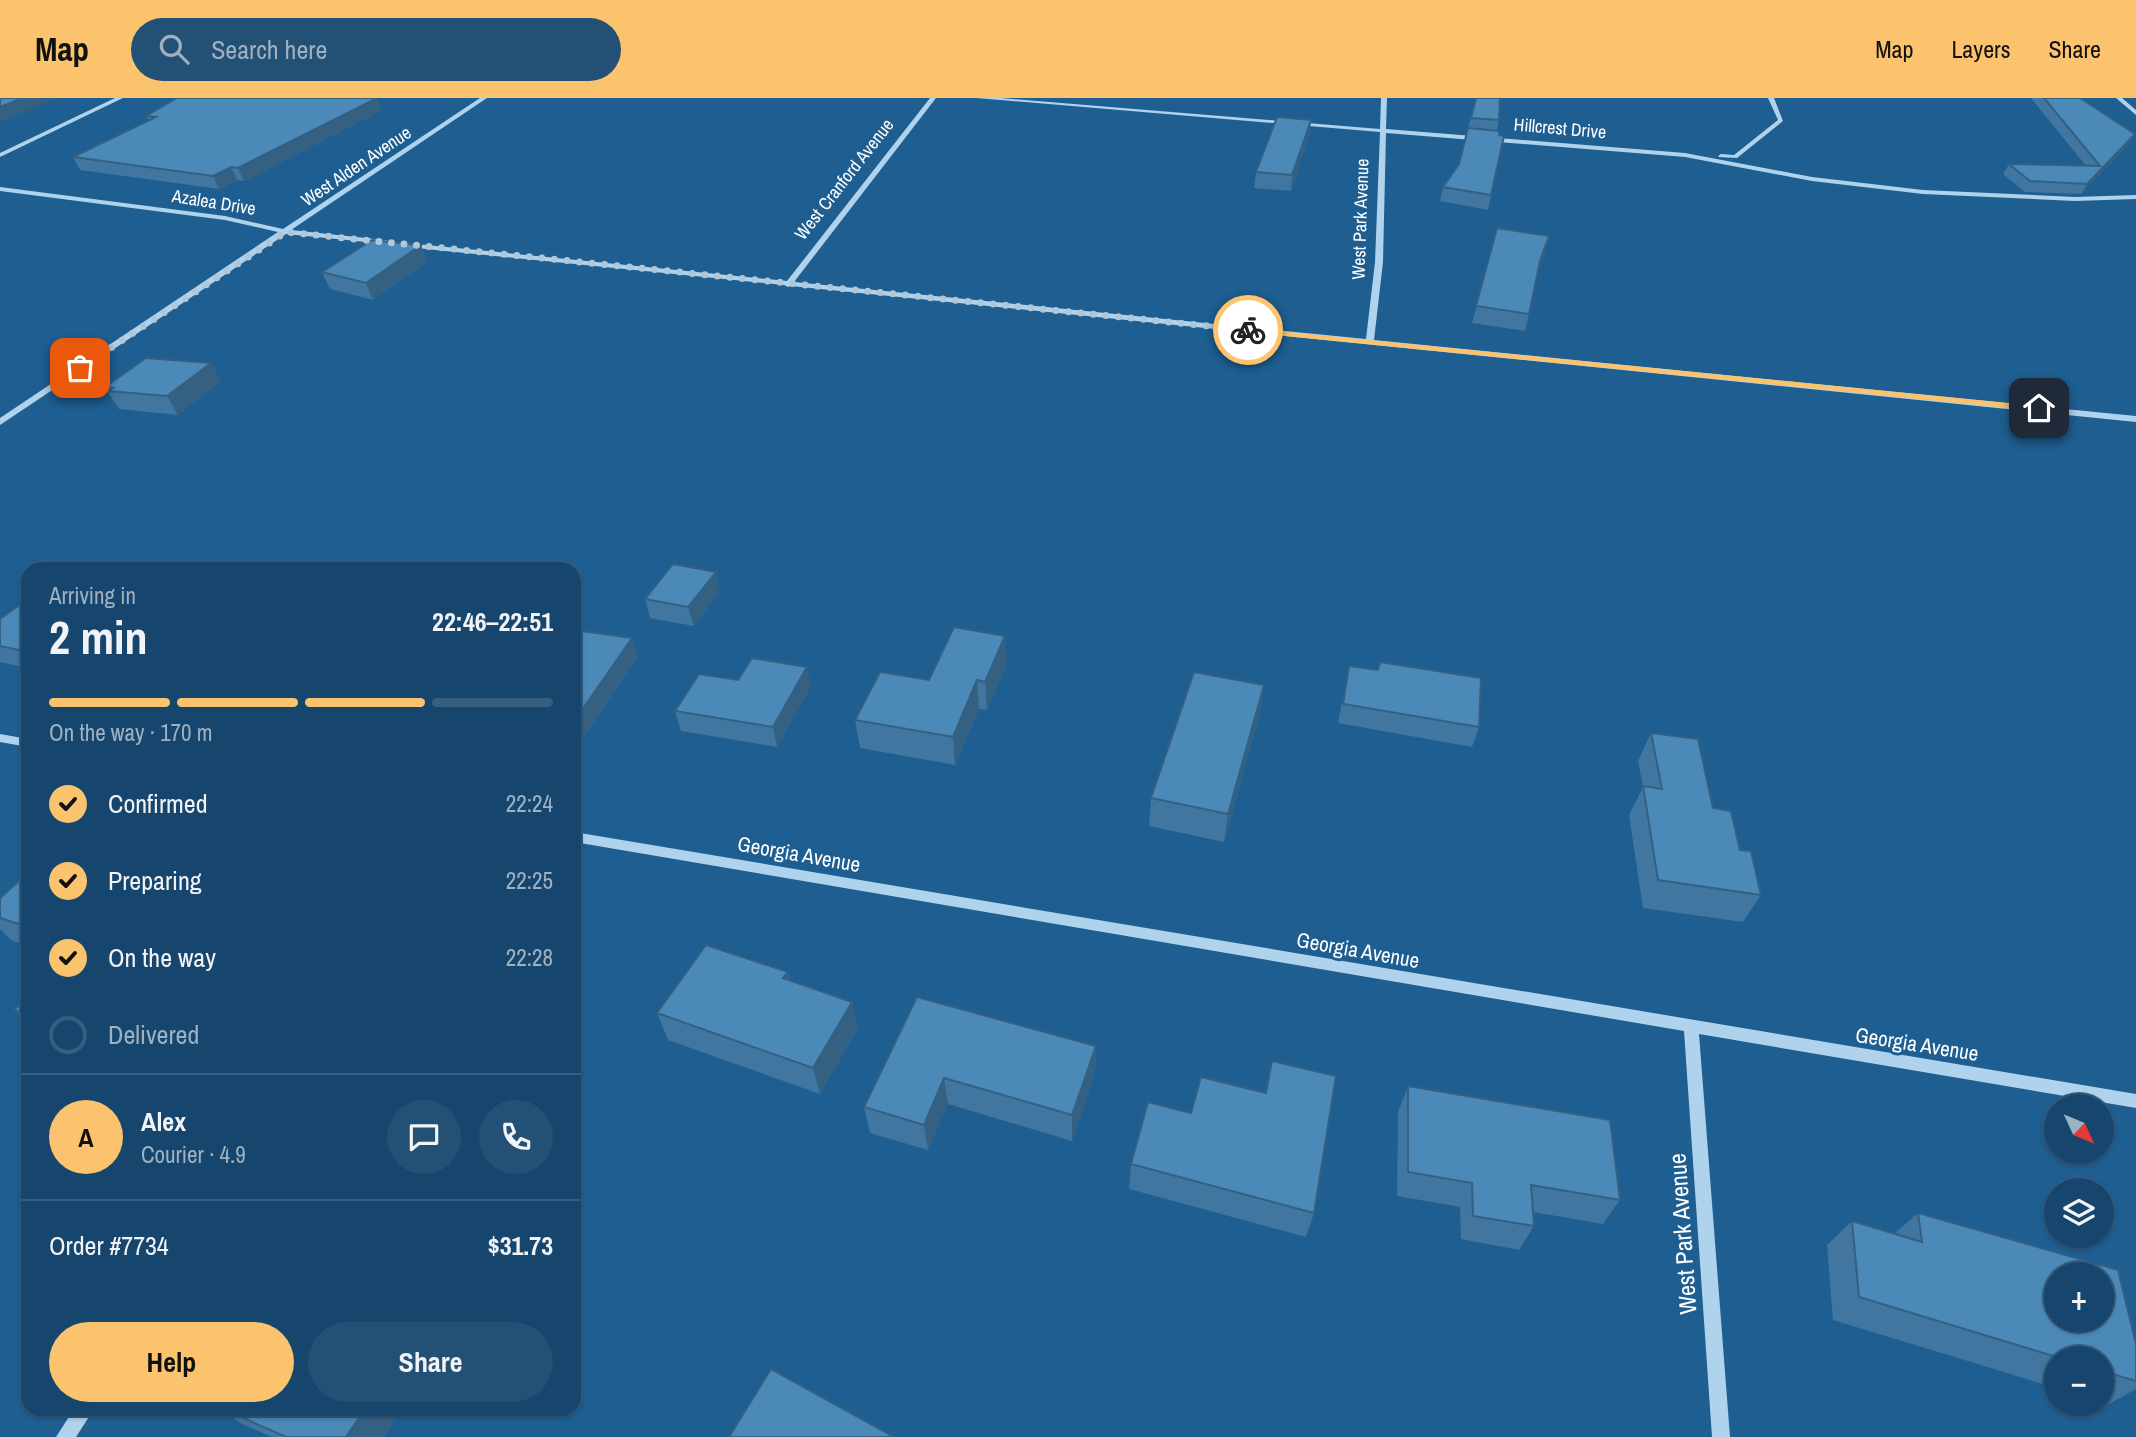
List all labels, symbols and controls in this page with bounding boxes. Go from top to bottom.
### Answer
search box [131,18,621,81]
text: Map [35,27,89,71]
icon: search [155,30,193,68]
text: Search here [211,32,327,67]
text: Map [1875,33,1913,65]
text: Layers [1951,33,2010,65]
text: Share [2048,33,2101,65]
street label: Hillcrest Drive [1513,112,1607,144]
street label: West Cranford Avenue [789,113,899,245]
street label: West Alden Avenue [296,120,416,212]
street label: West Park Avenue [1345,158,1375,280]
street label: Azalea Drive [169,183,258,221]
courier [1213,295,1283,365]
icon: bike [1229,311,1267,349]
pin [50,338,110,398]
icon: bag [61,349,99,387]
pin [2009,378,2069,438]
icon: home [2020,389,2058,427]
text: Arriving in [49,580,136,611]
text: 22:46–22:51 [432,604,553,639]
text: 2 min [49,606,148,668]
text: On the way · 170 m [49,717,213,748]
icon: check [49,785,87,823]
text: Confirmed [108,786,208,821]
text: 22:24 [506,788,553,819]
street label: Georgia Avenue [735,829,863,879]
icon: check [49,862,87,900]
text: Preparing [108,863,202,898]
text: 22:25 [506,865,553,896]
street label: Georgia Avenue [1294,925,1422,975]
icon: check [49,939,87,977]
text: On the way [108,940,216,975]
text: 22:28 [506,942,553,973]
text: Delivered [108,1017,199,1052]
street label: Georgia Avenue [1853,1020,1981,1068]
north arrow [2044,1094,2114,1164]
map controls [2044,1094,2114,1416]
button: chat [387,1100,461,1174]
button: phone [479,1100,553,1174]
text: Alex [141,1104,186,1139]
text: A [78,1120,94,1155]
text: Courier · 4.9 [141,1139,246,1170]
street label: West Park Avenue [1660,1152,1704,1316]
button: layers [2044,1178,2114,1248]
text: Order #7734 [49,1228,169,1263]
text: $31.73 [488,1228,553,1263]
button: + [2044,1262,2114,1332]
button: Help [49,1322,294,1402]
button: Share [308,1322,553,1402]
button: − [2044,1346,2114,1416]

